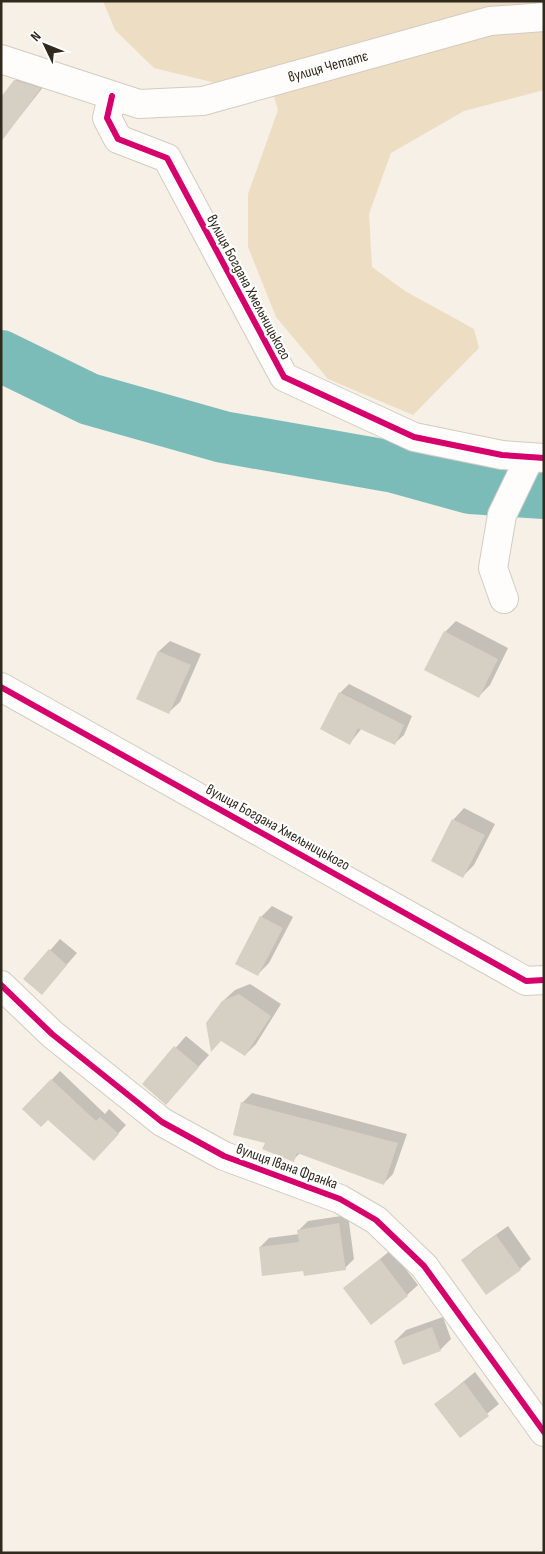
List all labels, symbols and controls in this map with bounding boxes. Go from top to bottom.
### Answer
north arrow [20,20,70,70]
text: N [27,28,45,45]
street label: вулиця Четатє [286,46,370,87]
street label: вулиця Богдана Хмельницького [202,211,295,363]
street label: вулиця Богдана Хмельницького [202,780,353,875]
street label: вулиця Івана Франка [233,1139,340,1194]

